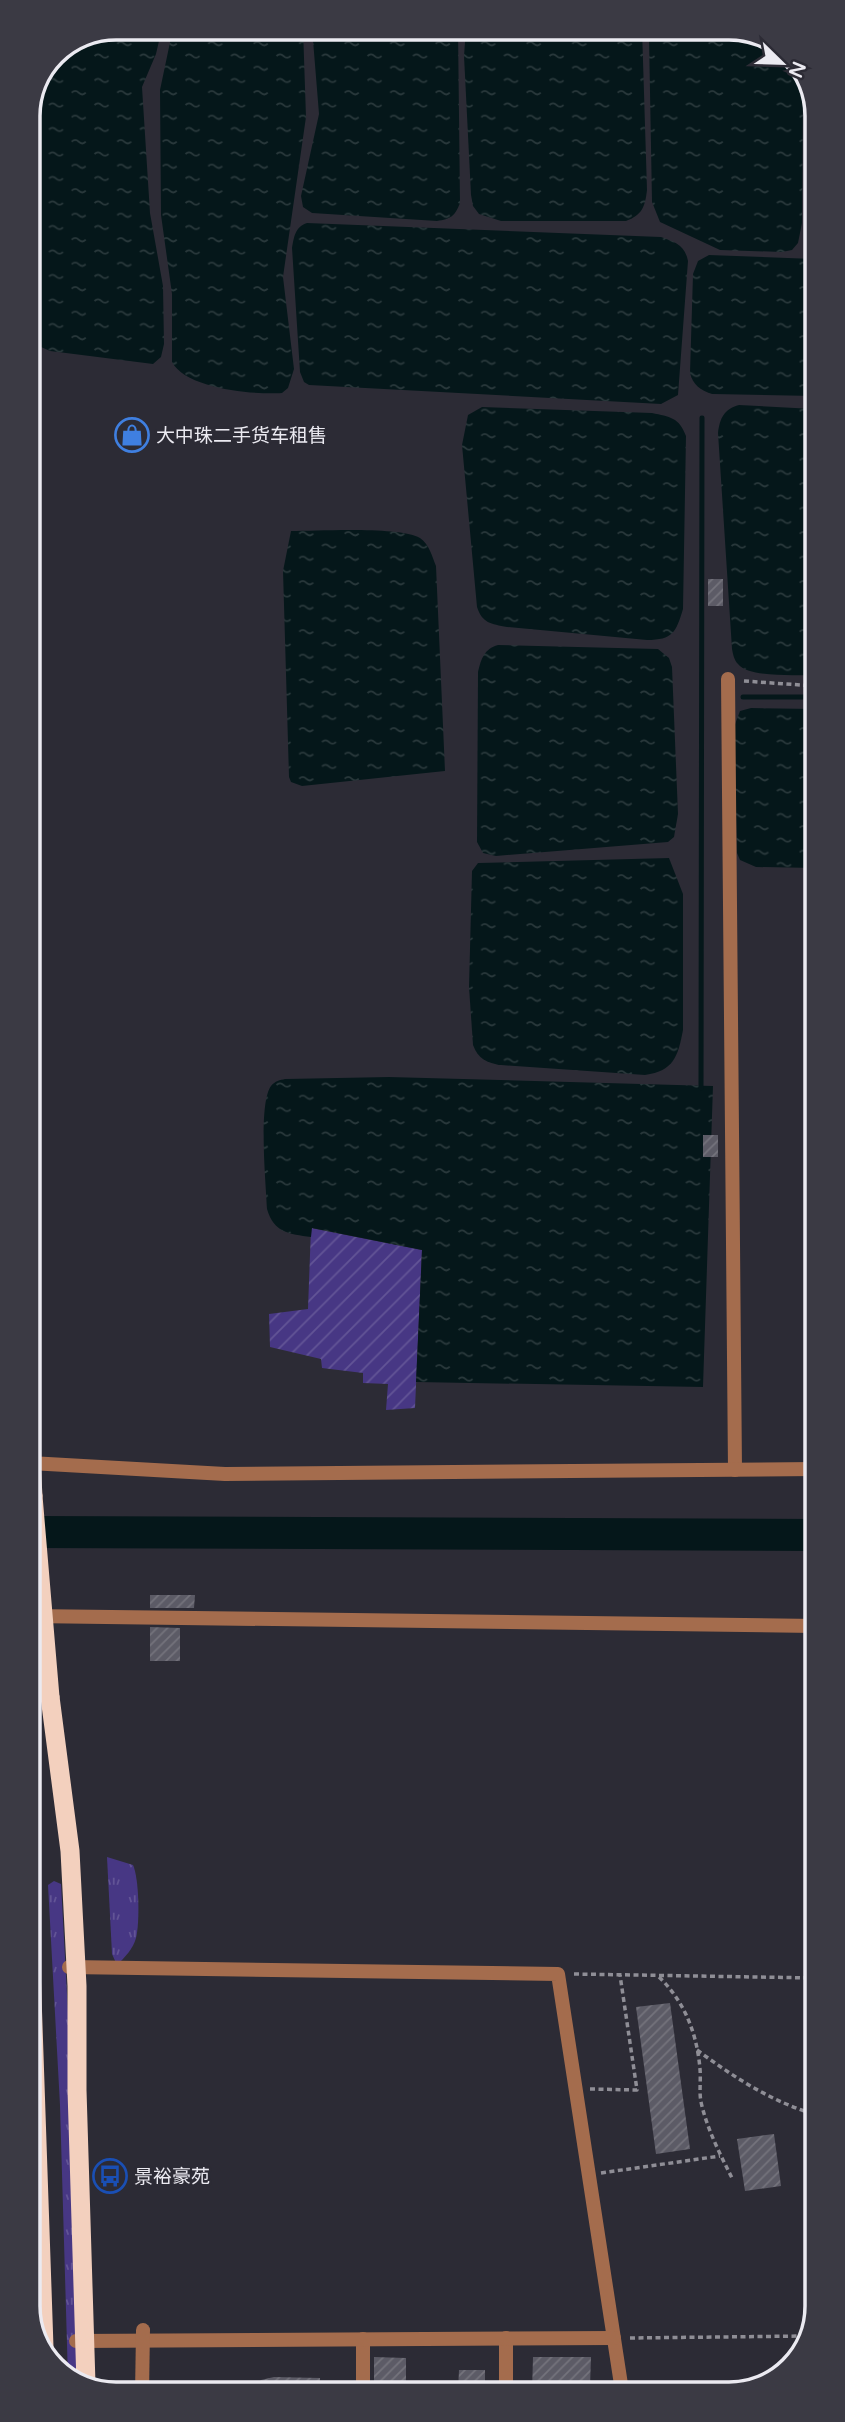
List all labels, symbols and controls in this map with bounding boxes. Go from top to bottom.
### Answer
north arrow [747,28,817,98]
text: N [784,58,810,81]
shop icon: 大中珠二手货车租售 [113,416,151,454]
place label: 大中珠二手货车租售 [156,425,327,447]
bus stop icon: 景裕豪苑 [91,2157,129,2195]
place label: 景裕豪苑 [134,2166,210,2188]

